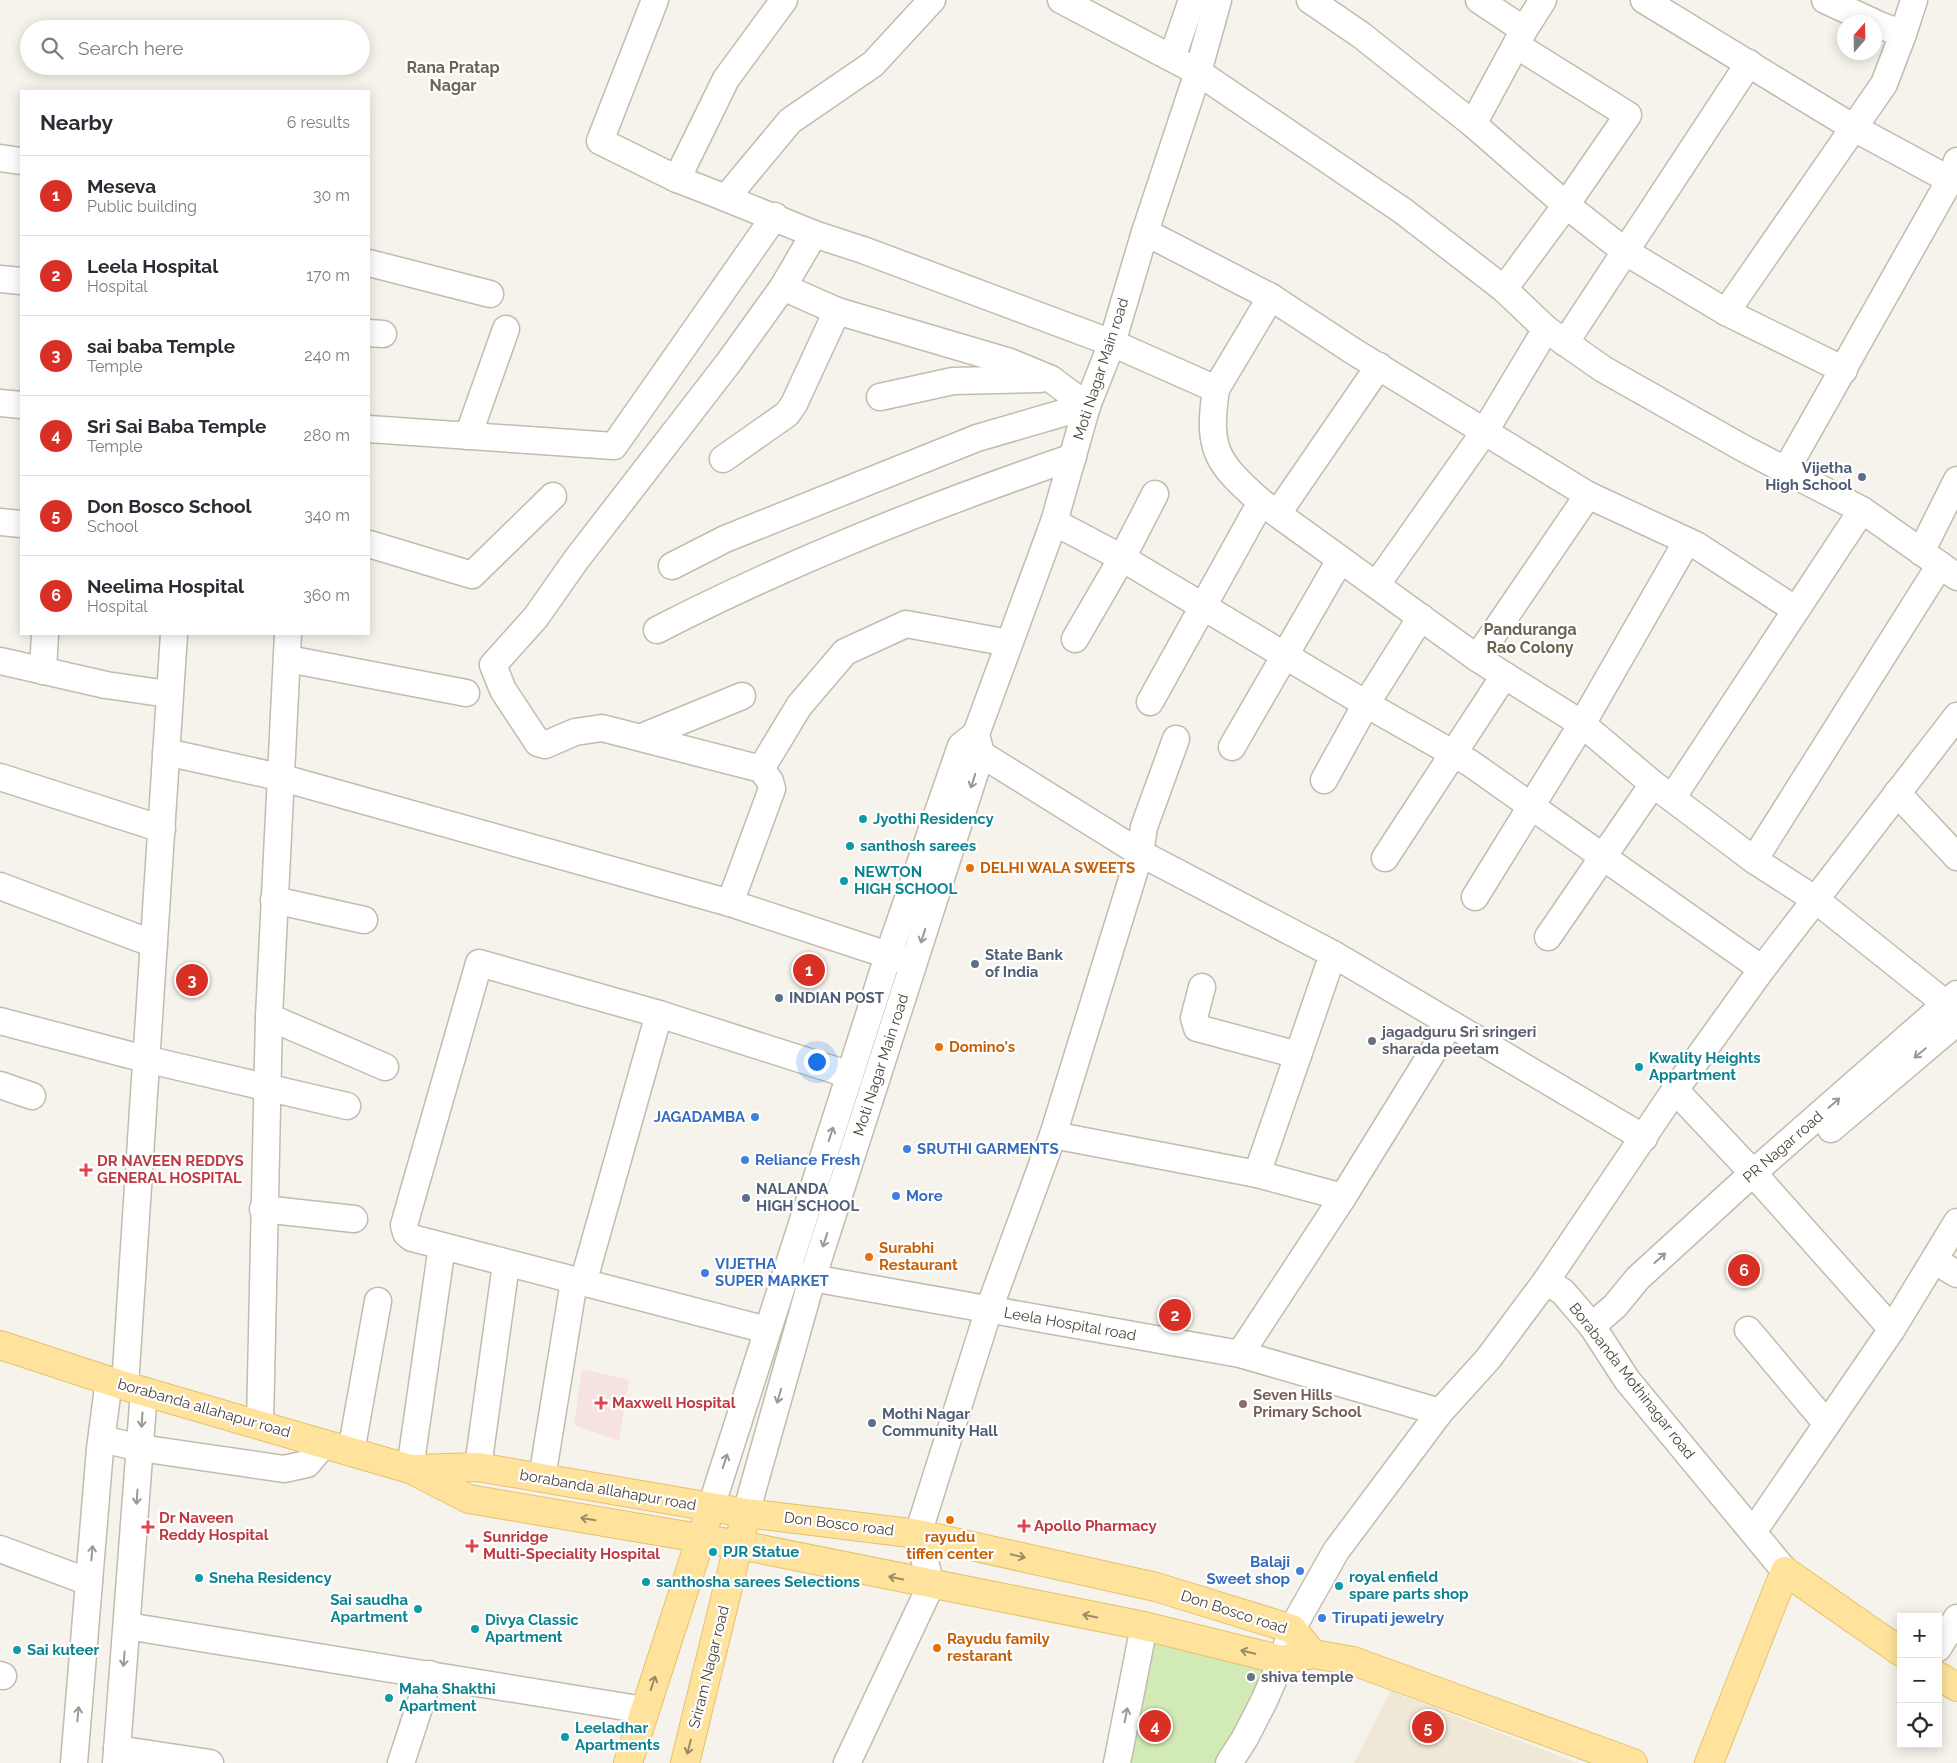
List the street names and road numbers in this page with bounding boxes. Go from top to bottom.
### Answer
street label: Moti Nagar Main road [1070,296,1132,442]
street label: Moti Nagar Main road [850,992,912,1138]
street label: PR Nagar road [1739,1107,1827,1187]
street label: Borabanda Mothinagar road [1565,1299,1699,1463]
street label: Leela Hospital road [1002,1304,1138,1344]
street label: borabanda allahapur road [116,1375,292,1441]
street label: borabanda allahapur road [518,1466,698,1514]
street label: Don Bosco road [783,1508,895,1540]
street label: Don Bosco road [1179,1586,1289,1638]
street label: Sriram Nagar road [685,1604,733,1730]

